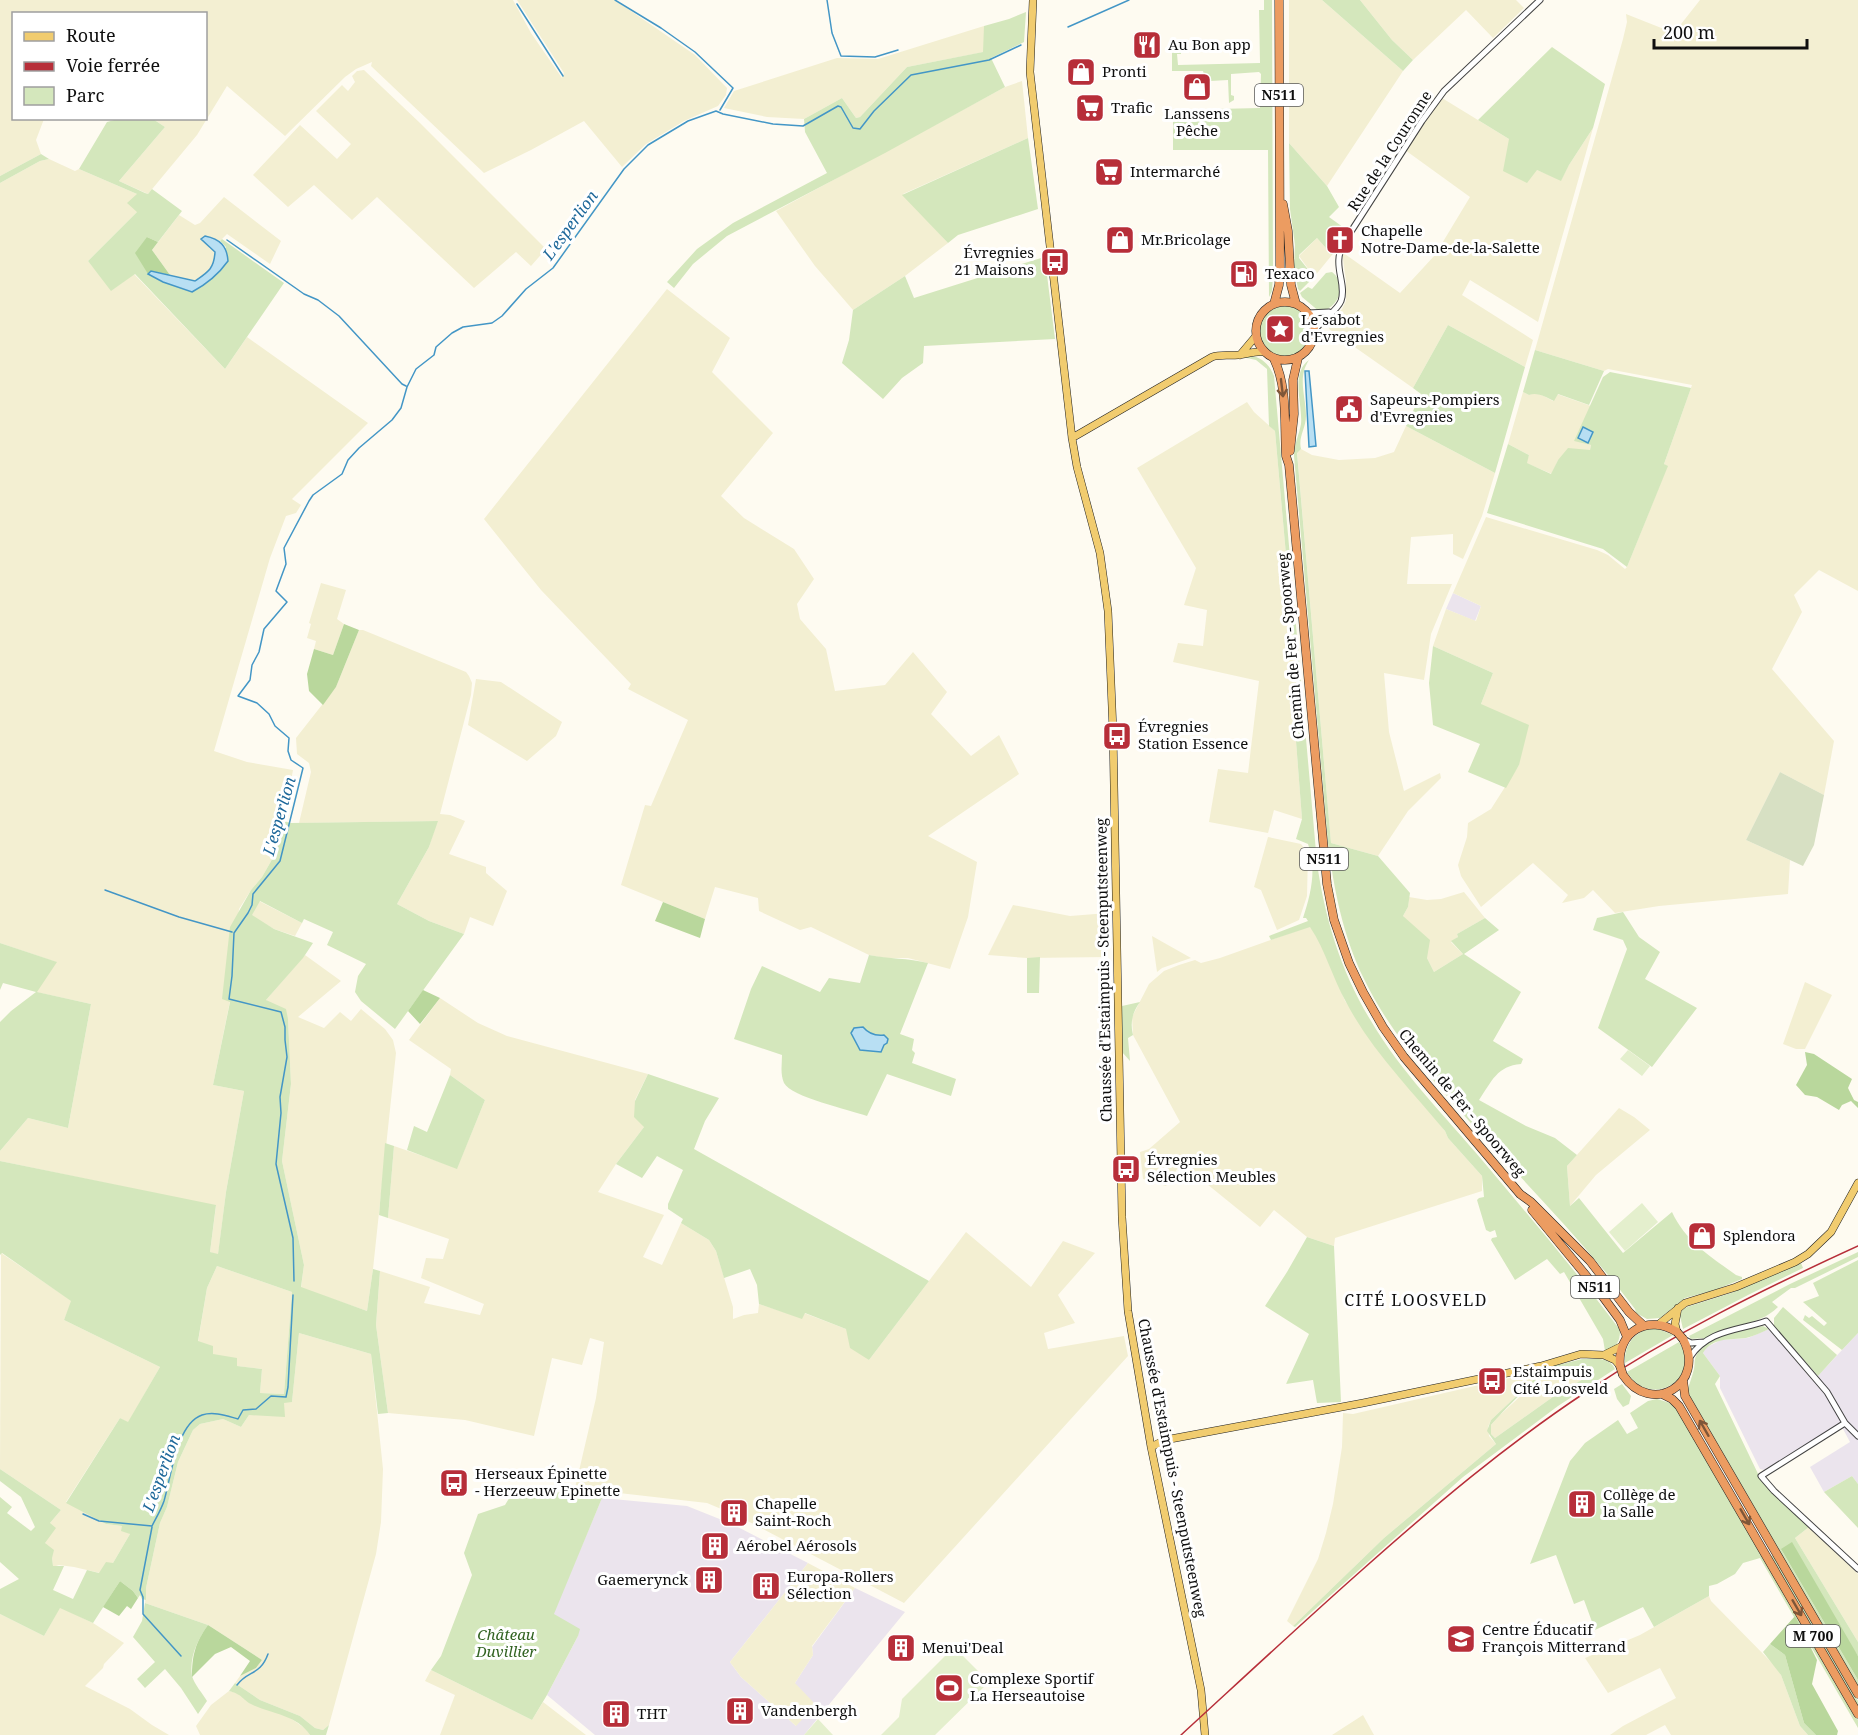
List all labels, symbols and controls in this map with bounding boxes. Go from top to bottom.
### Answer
legend [12,12,207,120]
scale bar [1654,12,1807,50]
text: 200 m [1663,20,1715,44]
text: Route [66,23,116,47]
restaurant icon: Au Bon app [1131,29,1163,61]
place label: Au Bon app [1168,34,1251,54]
text: Voie ferrée [66,53,160,77]
shop icon: Pronti [1065,56,1097,88]
place label: Pronti [1102,61,1147,81]
shop icon: Lanssens Pêche [1181,71,1213,103]
text: Parc [66,83,104,107]
road number: N511 [1255,84,1303,106]
street label: Rue de la Couronne [1343,86,1436,215]
supermarket icon: Trafic [1074,92,1106,124]
place label: Trafic [1111,97,1153,117]
place label: Lanssens Pêche [1164,103,1230,140]
supermarket icon: Intermarché [1093,156,1125,188]
place label: Intermarché [1130,161,1220,181]
water label: L'esperlion [537,185,603,265]
place label: Chapelle Notre-Dame-de-la-Salette [1361,220,1540,257]
shop icon: Mr.Bricolage [1104,224,1136,256]
church icon: Chapelle Notre-Dame-de-la-Salette [1324,224,1356,256]
place label: Mr.Bricolage [1141,229,1231,249]
place label: Évregnies 21 Maisons [954,242,1034,279]
bus stop icon: Évregnies 21 Maisons [1039,246,1071,278]
fuel station icon: Texaco [1228,258,1260,290]
place label: Texaco [1265,263,1315,283]
place label: Le sabot d'Evregnies [1301,309,1384,346]
place icon: Le sabot d'Evregnies [1264,313,1296,345]
one-way arrow [1276,377,1287,397]
place label: Sapeurs-Pompiers d'Evregnies [1370,389,1500,426]
public building icon: Sapeurs-Pompiers d'Evregnies [1333,393,1365,425]
street label: Chemin de Fer - Spoorweg [1272,552,1308,740]
place label: Évregnies Station Essence [1138,716,1248,753]
bus stop icon: Évregnies Station Essence [1101,720,1133,752]
water label: L'esperlion [257,774,301,859]
street label: Chaussée d'Estaimpuis - Steenputsteenweg [1090,818,1116,1122]
road number: N511 [1300,848,1348,870]
street label: Chemin de Fer - Spoorweg [1395,1024,1531,1180]
place label: Évregnies Sélection Meubles [1147,1149,1276,1186]
bus stop icon: Évregnies Sélection Meubles [1110,1153,1142,1185]
shop icon: Splendora [1686,1220,1718,1252]
place label: Splendora [1723,1225,1796,1245]
road number: N511 [1571,1276,1619,1298]
district label: CITÉ LOOSVELD [1344,1289,1488,1311]
street label: Chaussée d'Estaimpuis - Steenputsteenweg [1134,1317,1212,1619]
place label: Estaimpuis Cité Loosveld [1513,1361,1608,1398]
bus stop icon: Estaimpuis Cité Loosveld [1476,1365,1508,1397]
one-way arrow [1697,1420,1709,1437]
water label: L'esperlion [136,1431,185,1516]
place label: Herseaux Épinette - Herzeeuw Epinette [475,1463,620,1500]
bus stop icon: Herseaux Épinette - Herzeeuw Epinette [438,1467,470,1499]
place label: Collège de la Salle [1603,1484,1675,1521]
building icon: Collège de la Salle [1566,1488,1598,1520]
place label: Chapelle Saint-Roch [755,1493,832,1530]
building icon: Chapelle Saint-Roch [718,1497,750,1529]
one-way arrow [1739,1508,1751,1525]
building icon: Aérobel Aérosols [699,1530,731,1562]
place label: Aérobel Aérosols [736,1535,857,1555]
building icon: Gaemerynck [693,1564,725,1596]
place label: Europa-Rollers Sélection [787,1566,894,1603]
place label: Gaemerynck [597,1569,688,1589]
building icon: Europa-Rollers Sélection [750,1570,782,1602]
one-way arrow [1791,1599,1803,1616]
place label: Centre Éducatif François Mitterrand [1482,1619,1626,1656]
school or university icon: Centre Éducatif François Mitterrand [1445,1623,1477,1655]
park label: Château Duvillier [475,1624,537,1661]
road number: M 700 [1786,1625,1840,1647]
building icon: Menui'Deal [885,1632,917,1664]
place label: Menui'Deal [922,1637,1004,1657]
place label: Complexe Sportif La Herseautoise [970,1668,1095,1705]
sports icon: Complexe Sportif La Herseautoise [933,1672,965,1704]
building icon: Vandenbergh [724,1695,756,1727]
building icon: THT [600,1698,632,1730]
place label: Vandenbergh [761,1700,858,1720]
place label: THT [637,1703,667,1723]

